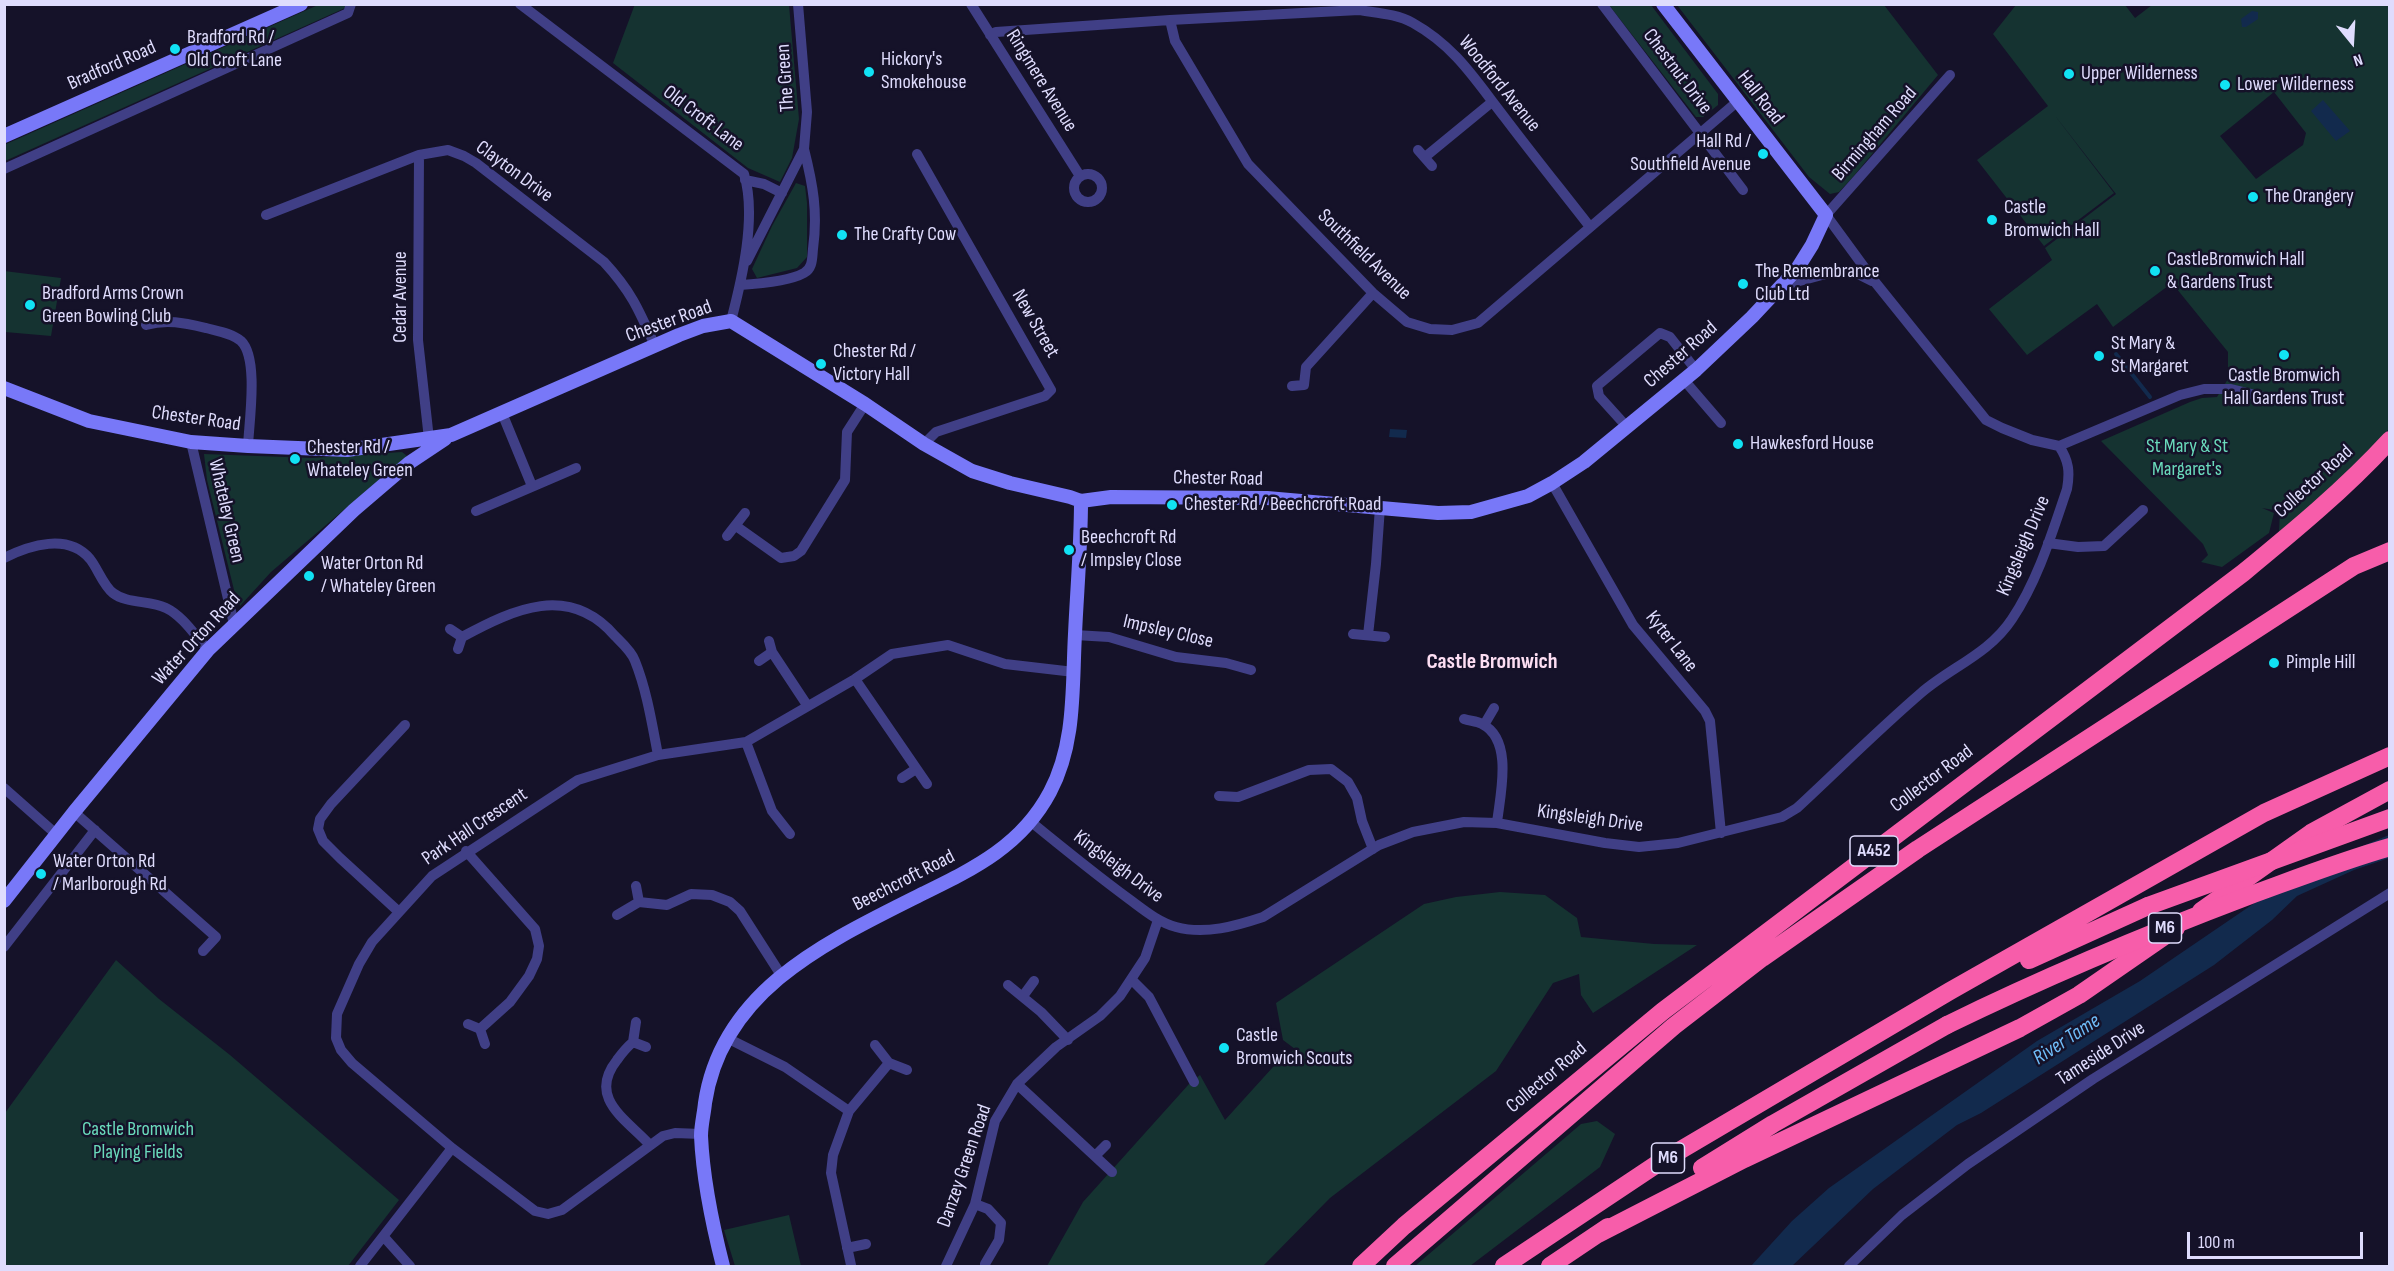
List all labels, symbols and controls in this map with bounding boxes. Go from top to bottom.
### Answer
north arrow [2322,12,2382,72]
street label: Ringmere Avenue [1000,25,1082,137]
street label: Chestnut Drive [1637,25,1717,119]
place label: Bradford Rd / Old Croft Lane [187,26,282,73]
street label: Woodford Avenue [1453,31,1545,137]
street label: Bradford Road [64,36,160,96]
marker: Bradford Rd / Old Croft Lane [168,42,182,56]
street label: The Green [772,43,800,113]
place label: Hickory's Smokehouse [881,48,966,95]
text: N [2351,49,2365,70]
place label: Upper Wilderness [2081,62,2198,86]
marker: Hickory's Smokehouse [862,65,876,79]
street label: Hall Road [1732,66,1788,130]
marker: Upper Wilderness [2062,67,2076,81]
place label: Lower Wilderness [2237,73,2354,97]
marker: Lower Wilderness [2218,78,2232,92]
street label: Old Croft Lane [658,81,748,157]
street label: Birmingham Road [1828,82,1922,186]
place label: Hall Rd / Southfield Avenue [1630,130,1751,177]
street label: Clayton Drive [471,136,557,208]
marker: Hall Rd / Southfield Avenue [1756,147,1770,161]
place label: The Orangery [2265,185,2354,209]
marker: The Orangery [2246,190,2260,204]
place label: Castle Bromwich Hall [2004,196,2099,243]
street label: Southfield Avenue [1312,204,1416,306]
marker: Castle Bromwich Hall [1985,213,1999,227]
place label: The Crafty Cow [854,223,956,247]
marker: The Crafty Cow [835,228,849,242]
place label: CastleBromwich Hall & Gardens Trust [2167,248,2305,295]
street label: Cedar Avenue [389,251,413,343]
place label: The Remembrance Club Ltd [1755,260,1879,307]
marker: CastleBromwich Hall & Gardens Trust [2148,264,2162,278]
marker: The Remembrance Club Ltd [1736,277,1750,291]
place label: Bradford Arms Crown Green Bowling Club [42,282,184,329]
street label: New Street [1006,286,1064,362]
street label: Chester Road [623,295,715,349]
marker: Bradford Arms Crown Green Bowling Club [23,298,37,312]
street label: Chester Road [1639,317,1723,393]
place label: St Mary & St Margaret [2111,332,2189,379]
place label: Chester Rd / Victory Hall [833,340,916,387]
marker: Castle Bromwich Hall Gardens Trust [2277,348,2291,362]
marker: St Mary & St Margaret [2092,349,2106,363]
marker: Chester Rd / Victory Hall [814,357,828,371]
place label: Castle Bromwich Hall Gardens Trust [2224,364,2344,411]
street label: Chester Road [150,401,242,437]
place label: Hawkesford House [1750,432,1874,456]
park label: St Mary & St Margaret's [2146,435,2228,482]
place label: Chester Rd / Whateley Green [307,436,413,483]
marker: Hawkesford House [1731,437,1745,451]
street label: Collector Road [2270,440,2358,524]
marker: Chester Rd / Whateley Green [288,452,302,466]
street label: Whateley Green [202,457,250,565]
street label: Chester Road [1173,466,1263,492]
street label: Kingsleigh Drive [1992,492,2056,600]
place label: Chester Rd / Beechcroft Road [1184,493,1381,517]
marker: Chester Rd / Beechcroft Road [1165,498,1179,512]
place label: Beechcroft Rd / Impsley Close [1081,526,1182,573]
marker: Beechcroft Rd / Impsley Close [1062,543,1076,557]
place label: Water Orton Rd / Whateley Green [321,552,436,599]
marker: Water Orton Rd / Whateley Green [302,569,316,583]
street label: Water Orton Road [148,588,246,690]
street label: Kyter Lane [1640,607,1702,677]
street label: Impsley Close [1121,610,1215,654]
district label: Castle Bromwich [1426,649,1558,675]
place label: Pimple Hill [2286,651,2356,675]
marker: Pimple Hill [2267,656,2281,670]
street label: Collector Road [1886,740,1978,818]
street label: Park Hall Crescent [418,783,532,871]
street label: Kingsleigh Drive [1536,800,1644,838]
street label: Kingsleigh Drive [1068,825,1168,909]
road number: A452 [1850,836,1898,866]
street label: Beechcroft Road [849,845,959,917]
place label: Water Orton Rd / Marlborough Rd [53,850,167,897]
marker: Water Orton Rd / Marlborough Rd [34,867,48,881]
road number: M6 [2148,913,2182,943]
water label: River Tame [2029,1009,2105,1071]
street label: Tameside Drive [2052,1016,2150,1092]
place label: Castle Bromwich Scouts [1236,1024,1352,1071]
street label: Collector Road [1502,1037,1592,1119]
marker: Castle Bromwich Scouts [1217,1041,1231,1055]
street label: Danzey Green Road [933,1101,997,1231]
park label: Castle Bromwich Playing Fields [82,1118,194,1165]
road number: M6 [1652,1143,1684,1173]
scale bar [2190,1220,2366,1258]
text: 100 m [2198,1232,2235,1253]

